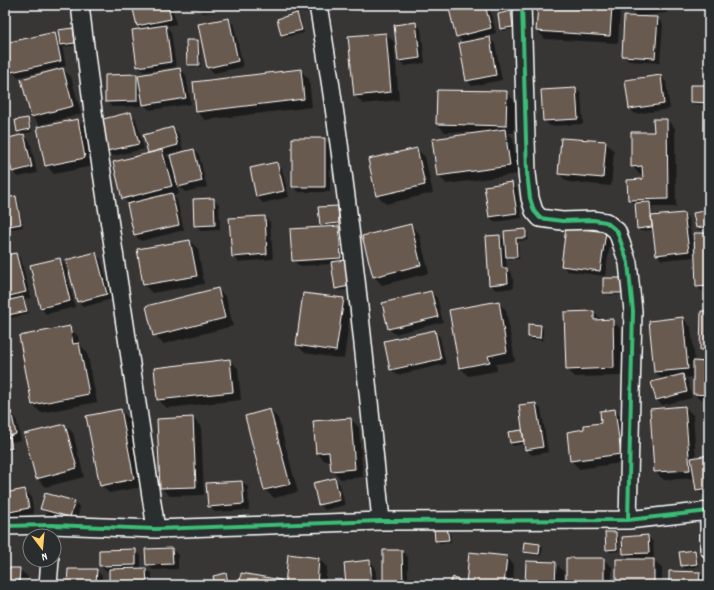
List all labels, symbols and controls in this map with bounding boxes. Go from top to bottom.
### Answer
north arrow [22,528,62,568]
text: N [39,547,49,564]

